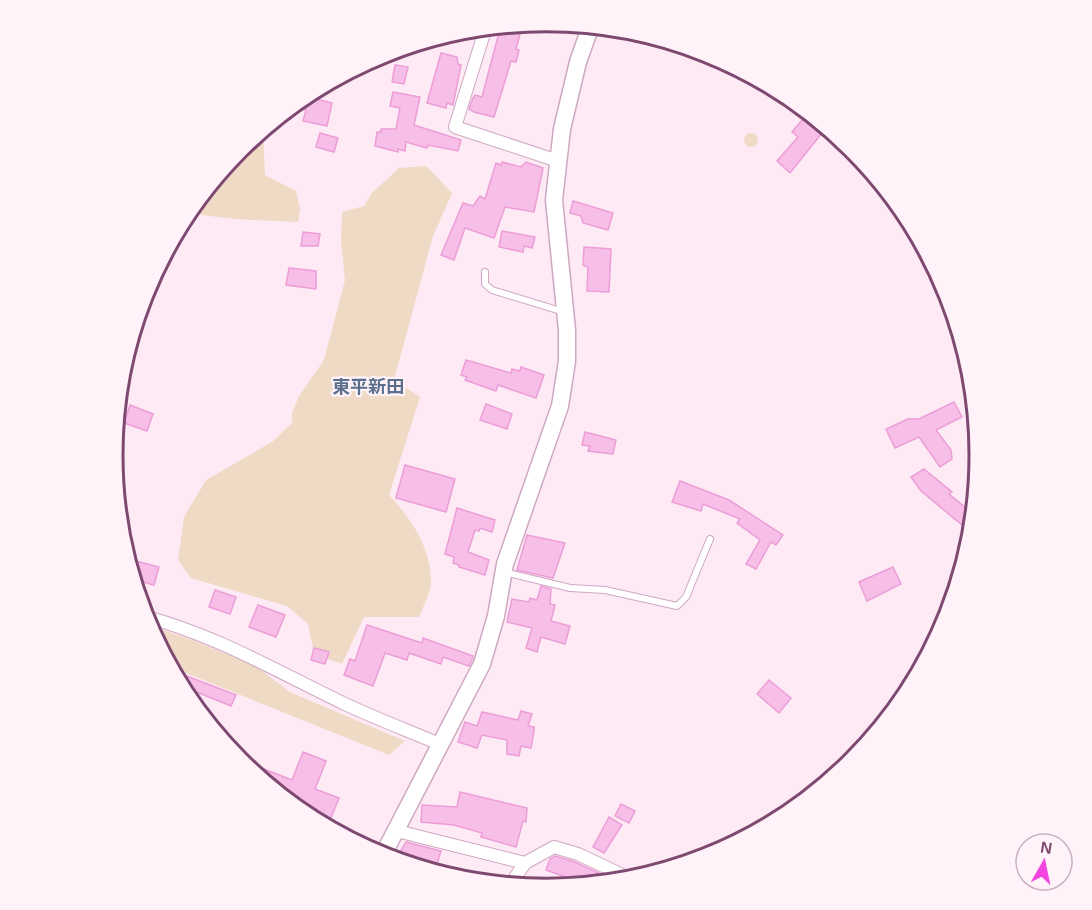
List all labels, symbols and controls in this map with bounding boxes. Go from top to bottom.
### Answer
district label: 東平新田 [332,377,404,397]
north arrow [1014,832,1074,892]
text: N [1039,838,1053,857]

